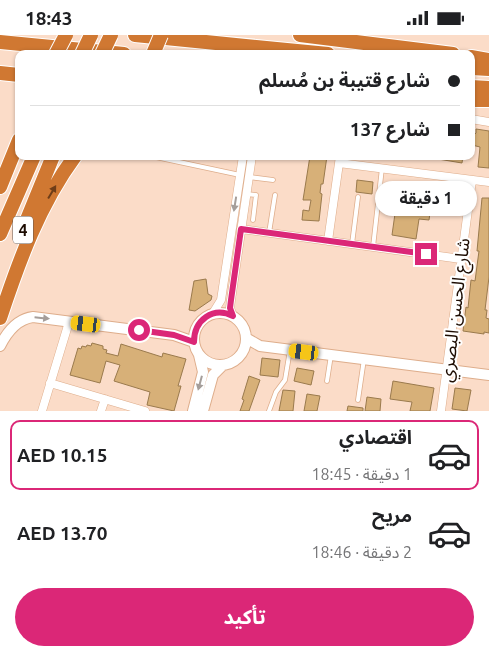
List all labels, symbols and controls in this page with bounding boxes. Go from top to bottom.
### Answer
text: 18:43 [25,7,73,29]
text: شارع قتيبة بن مُسلم [259,69,430,91]
text: شارع 137 [350,118,430,140]
callout: 1 دقيقة [375,181,477,217]
one-way arrow [47,186,56,199]
text: 1 دقيقة [399,189,453,207]
one-way arrow [231,197,239,213]
road number: 4 [13,217,33,243]
street label: شارع الحسن البصري [435,237,478,384]
route end [415,243,437,265]
one-way arrow [34,314,50,322]
car [70,315,101,333]
route start [128,319,150,341]
car [288,343,319,361]
one-way arrow [196,375,204,390]
text: اقتصادي [339,426,412,448]
icon: car [427,433,472,478]
text: AED 10.15 [17,444,108,466]
text: 1 دقيقة · 18:45 [312,465,412,483]
text: مريح [372,504,412,526]
icon: car [427,511,472,556]
text: AED 13.70 [17,522,108,544]
text: 2 دقيقة · 18:46 [312,543,412,561]
button: تأكيد [15,588,474,646]

